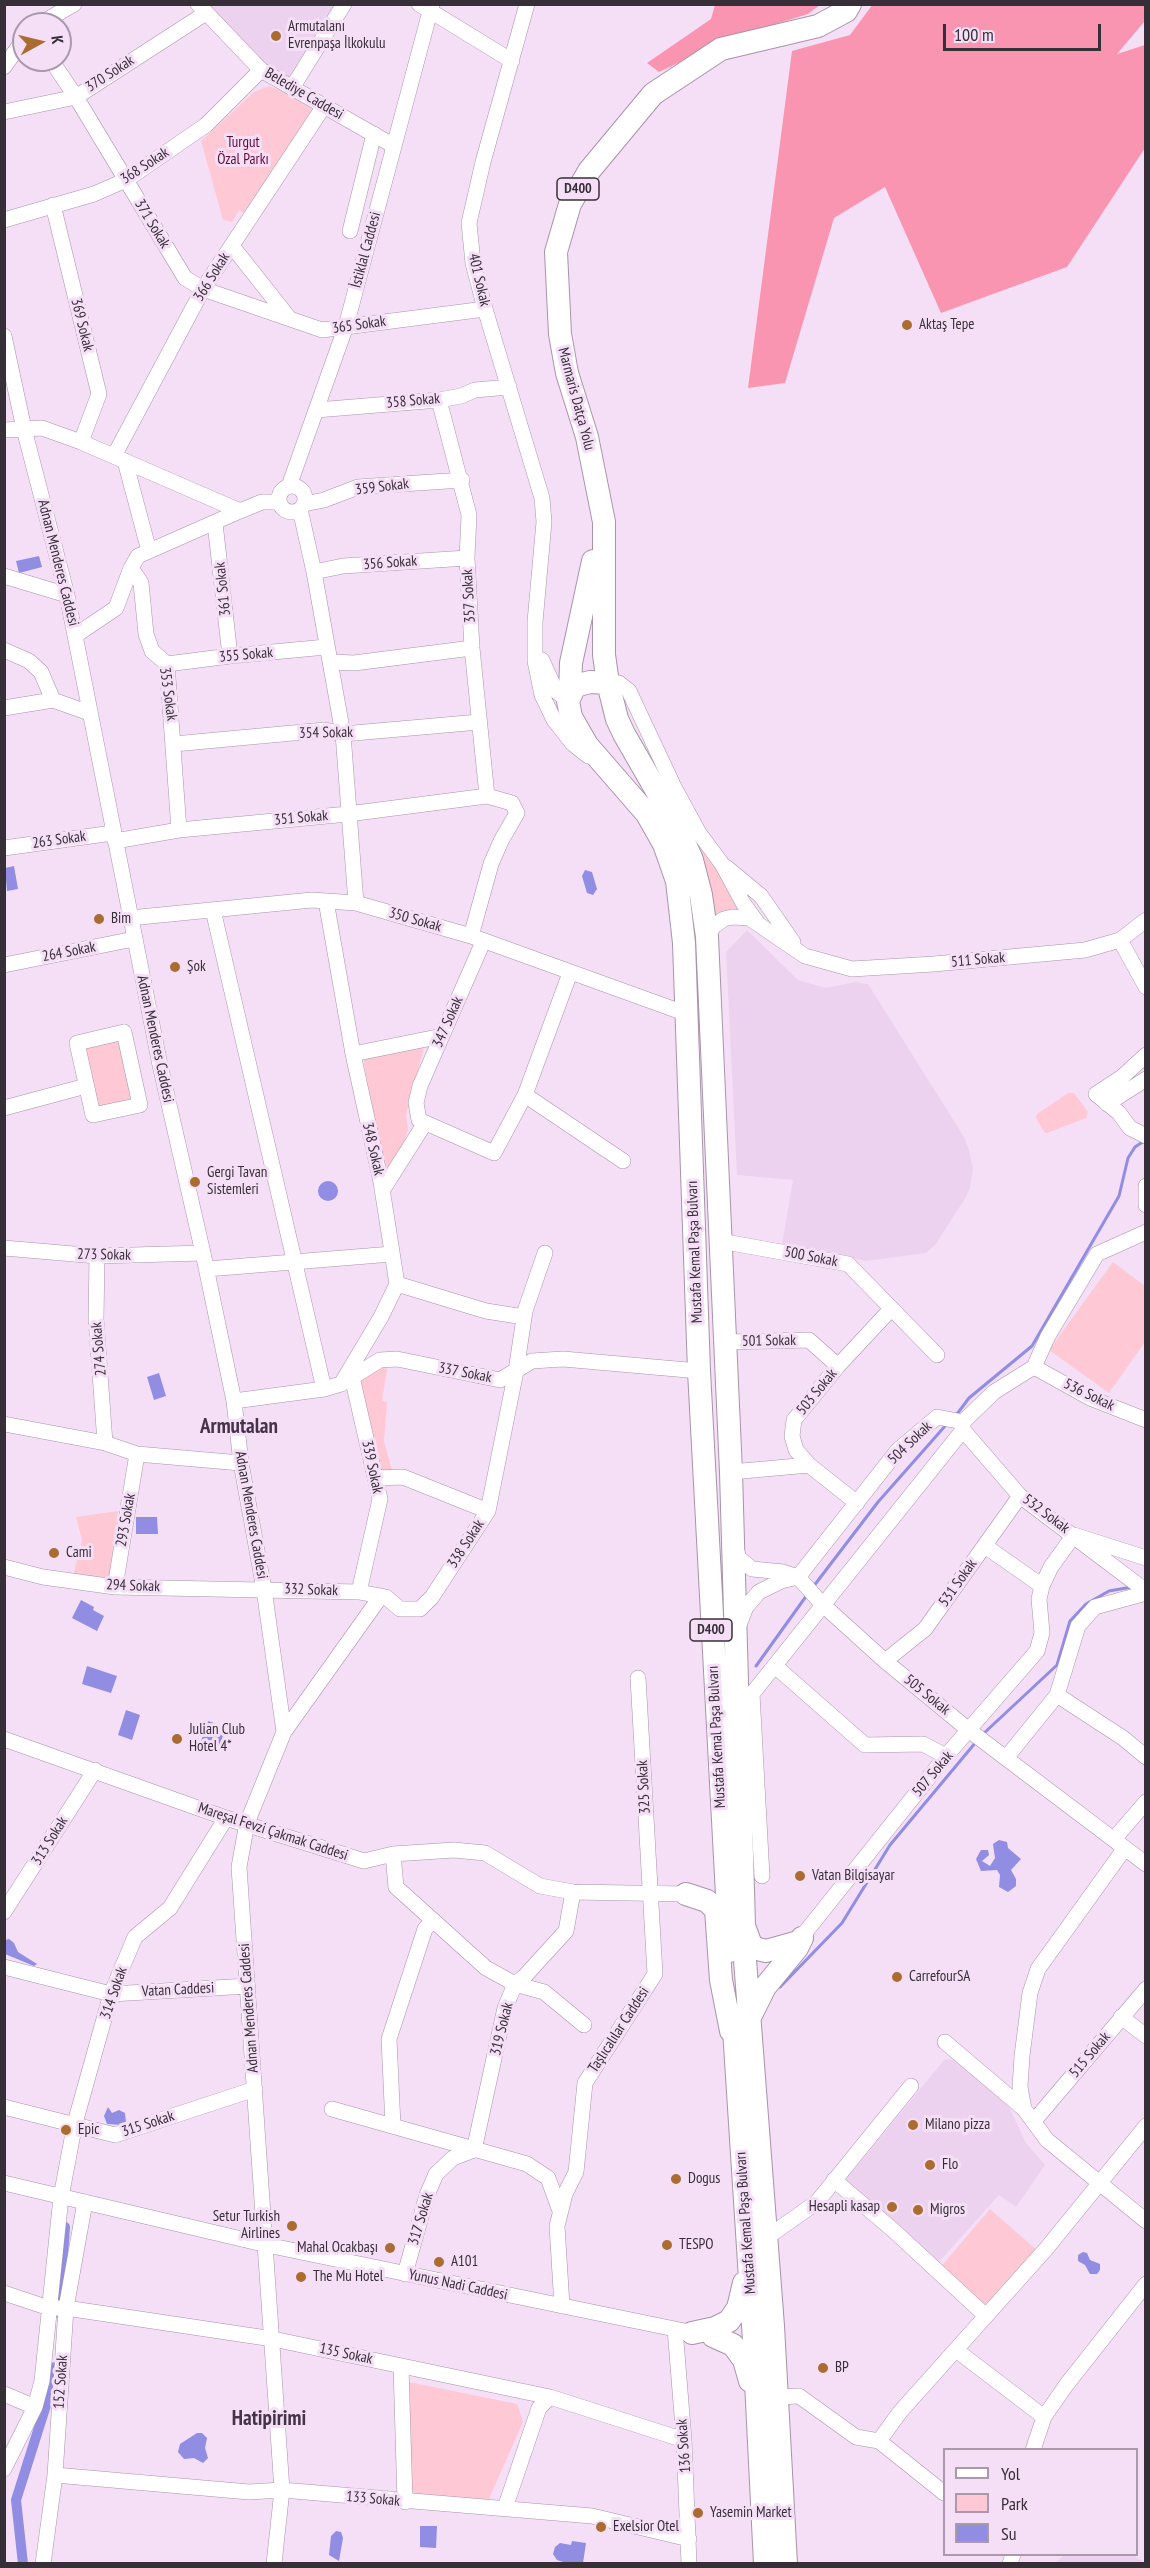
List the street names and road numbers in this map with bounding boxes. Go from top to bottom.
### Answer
street label: 370 Sokak [82,52,138,96]
street label: Belediye Caddesi [261,64,347,124]
street label: 368 Sokak [117,144,173,188]
road number: D400 [557,178,599,200]
street label: 371 Sokak [130,196,174,252]
street label: İstiklal Caddesi [347,210,385,290]
street label: 366 Sokak [190,249,234,305]
street label: 401 Sokak [464,252,494,308]
street label: 369 Sokak [67,297,97,353]
street label: 365 Sokak [331,312,387,338]
street label: Marmaris Datça Yolu [554,346,598,452]
street label: 358 Sokak [385,390,441,412]
street label: 359 Sokak [354,475,410,499]
street label: Adnan Menderes Caddesi [34,498,82,628]
street label: 356 Sokak [362,552,418,574]
street label: 361 Sokak [211,561,235,617]
street label: 357 Sokak [459,569,479,623]
street label: 355 Sokak [218,644,274,666]
street label: 353 Sokak [155,666,181,722]
street label: 354 Sokak [299,724,353,742]
street label: 351 Sokak [273,807,329,829]
street label: 263 Sokak [31,827,87,853]
street label: 350 Sokak [387,904,443,936]
street label: 264 Sokak [41,938,97,966]
street label: 511 Sokak [950,949,1006,971]
street label: Adnan Menderes Caddesi [133,974,177,1104]
street label: 347 Sokak [429,994,467,1050]
street label: 348 Sokak [358,1121,388,1177]
street label: Mustafa Kemal Paşa Bulvarı [684,1180,706,1324]
street label: 500 Sokak [783,1243,839,1271]
street label: 273 Sokak [77,1246,131,1264]
street label: 274 Sokak [88,1321,110,1377]
street label: 501 Sokak [742,1332,796,1350]
street label: 337 Sokak [437,1359,493,1387]
street label: 503 Sokak [793,1365,841,1419]
street label: 536 Sokak [1061,1375,1117,1415]
street label: 504 Sokak [884,1418,936,1468]
street label: 339 Sokak [358,1439,386,1495]
street label: Adnan Menderes Caddesi [231,1450,271,1580]
street label: 532 Sokak [1019,1491,1073,1537]
street label: 293 Sokak [112,1492,140,1548]
street label: 338 Sokak [444,1516,488,1572]
street label: 531 Sokak [935,1556,981,1610]
street label: 294 Sokak [106,1576,160,1596]
street label: 332 Sokak [284,1580,338,1600]
road number: D400 [690,1619,732,1641]
street label: Mustafa Kemal Paşa Bulvarı [704,1665,730,1809]
street label: 505 Sokak [900,1671,954,1719]
street label: 507 Sokak [909,1748,957,1800]
street label: 325 Sokak [634,1760,654,1814]
street label: Mareşal Fevzi Çakmak Caddesi [196,1799,350,1865]
street label: 313 Sokak [28,1813,72,1869]
street label: Adnan Menderes Caddesi [235,1943,263,2073]
street label: 314 Sokak [97,1965,131,2021]
street label: Vatan Caddesi [141,1979,215,2001]
street label: Taşlıcalılar Caddesi [585,1984,653,2076]
street label: 319 Sokak [487,2001,517,2057]
street label: 515 Sokak [1066,2029,1114,2081]
street label: 315 Sokak [120,2107,176,2141]
street label: Mustafa Kemal Paşa Bulvarı [732,2151,760,2295]
street label: 317 Sokak [405,2191,437,2247]
street label: Yunus Nadi Caddesi [407,2266,509,2304]
street label: 135 Sokak [318,2340,374,2368]
street label: 152 Sokak [50,2354,72,2410]
street label: 136 Sokak [673,2418,695,2474]
street label: 133 Sokak [345,2488,401,2510]

